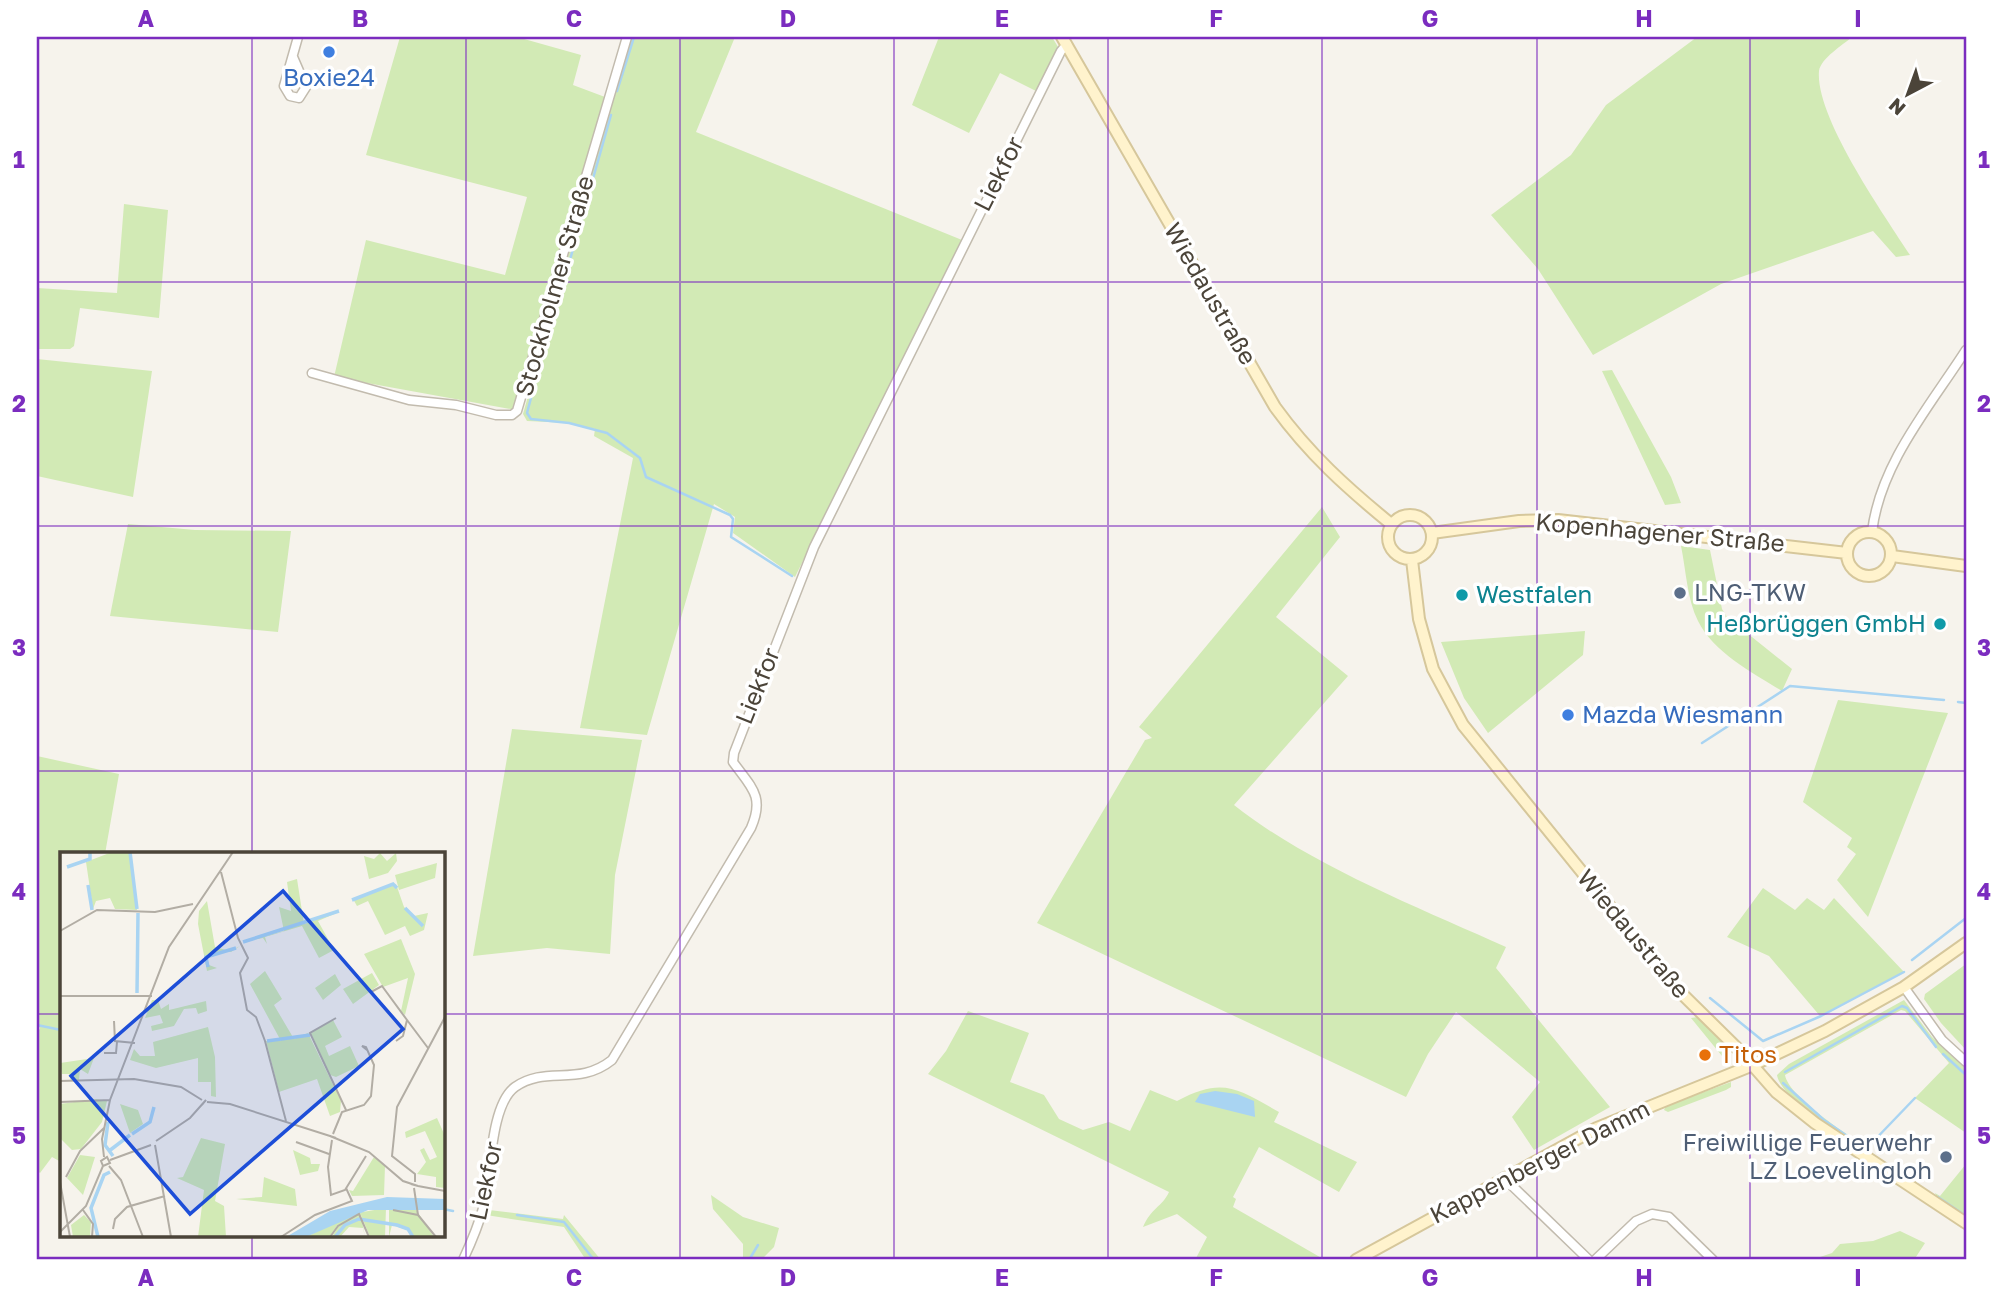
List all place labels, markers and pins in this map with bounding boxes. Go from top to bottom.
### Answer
marker: Boxie24 [321,44,337,60]
place label: Boxie24 [283,62,375,91]
place label: LNG-TKW [1694,577,1806,606]
place label: Westfalen [1476,579,1592,608]
marker: LNG-TKW [1672,585,1688,601]
marker: Westfalen [1454,587,1470,603]
place label: Heßbrüggen GmbH [1706,608,1926,637]
marker: Heßbrüggen GmbH [1932,616,1948,632]
place label: Mazda Wiesmann [1582,699,1783,728]
marker: Mazda Wiesmann [1560,707,1576,723]
place label: Titos [1719,1039,1777,1068]
marker: Titos [1697,1047,1713,1063]
place label: Freiwillige Feuerwehr LZ Loevelingloh [1682,1127,1932,1184]
marker: Freiwillige Feuerwehr LZ Loevelingloh [1938,1149,1954,1165]

